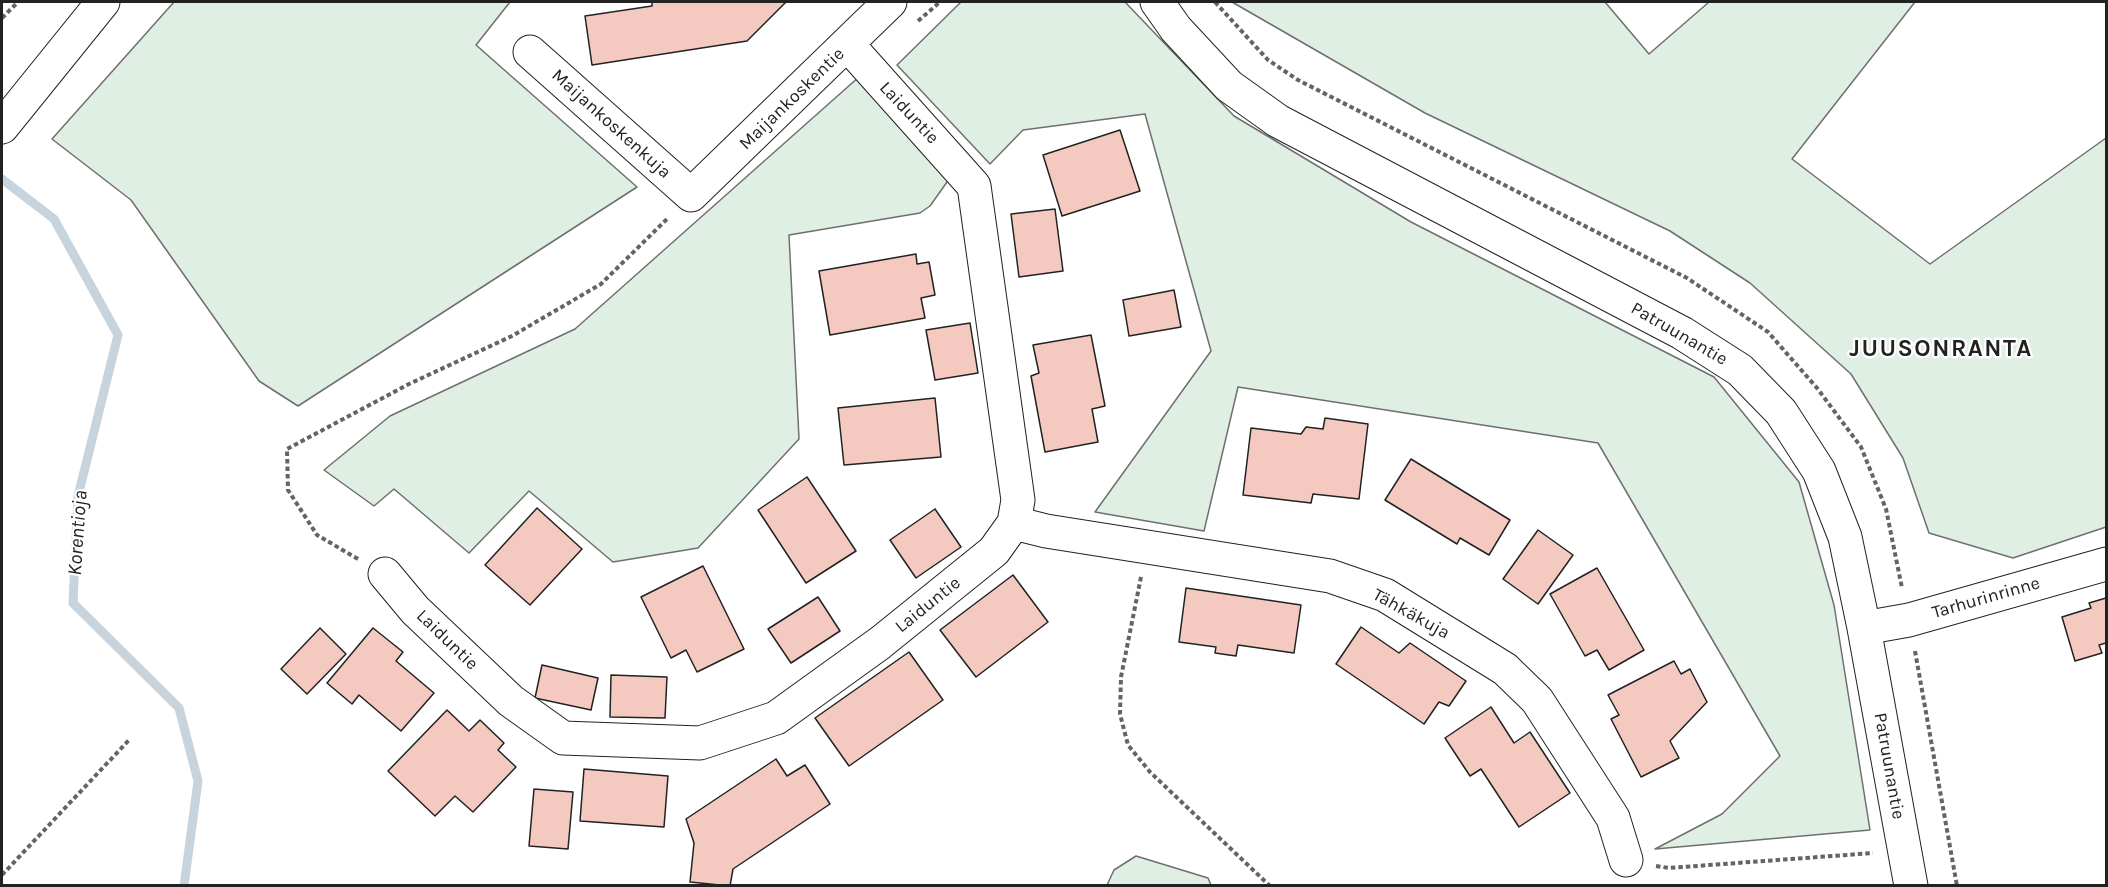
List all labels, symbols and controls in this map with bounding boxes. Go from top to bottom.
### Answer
street label: Maijankoskentie [735,43,849,155]
street label: Maijankoskenkuja [547,65,675,183]
street label: Laiduntie [875,77,943,149]
street label: Patruunantie [1627,298,1731,370]
district label: JUUSONRANTA [1849,335,2033,363]
water label: Korentioja [63,490,93,576]
street label: Laiduntie [891,572,965,638]
street label: Tarhurinrinne [1930,572,2042,624]
street label: Tähkäkuja [1369,584,1453,644]
street label: Laiduntie [412,605,482,675]
street label: Patruunantie [1869,711,1909,821]

